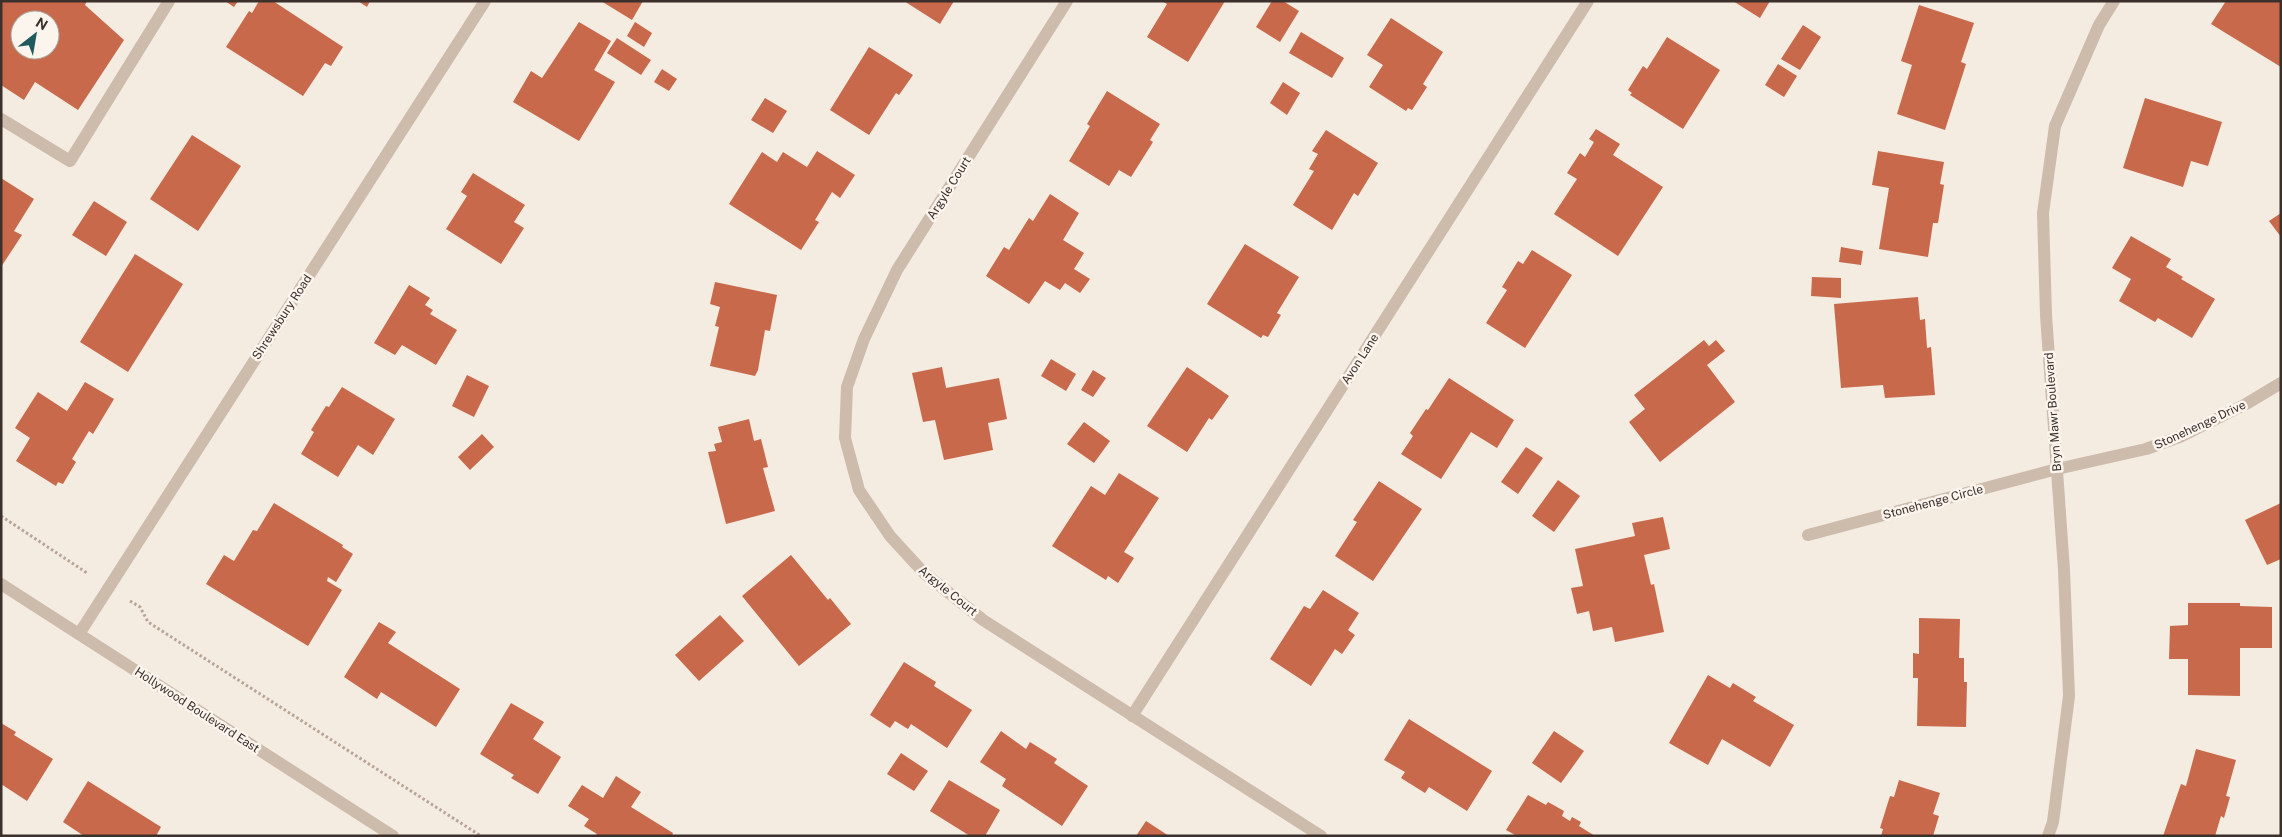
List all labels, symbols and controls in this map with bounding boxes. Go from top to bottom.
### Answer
north arrow [10,10,60,60]
text: N [33,14,51,34]
street label: Argyle Court [924,154,974,222]
street label: Shrewsbury Road [249,272,315,362]
street label: Avon Lane [1338,331,1382,387]
street label: Bryn Mawr Boulevard [2042,352,2064,472]
street label: Stonehenge Drive [2152,398,2248,452]
street label: Stonehenge Circle [1882,482,1985,522]
street label: Argyle Court [916,563,980,619]
street label: Hollywood Boulevard East [132,664,262,756]

